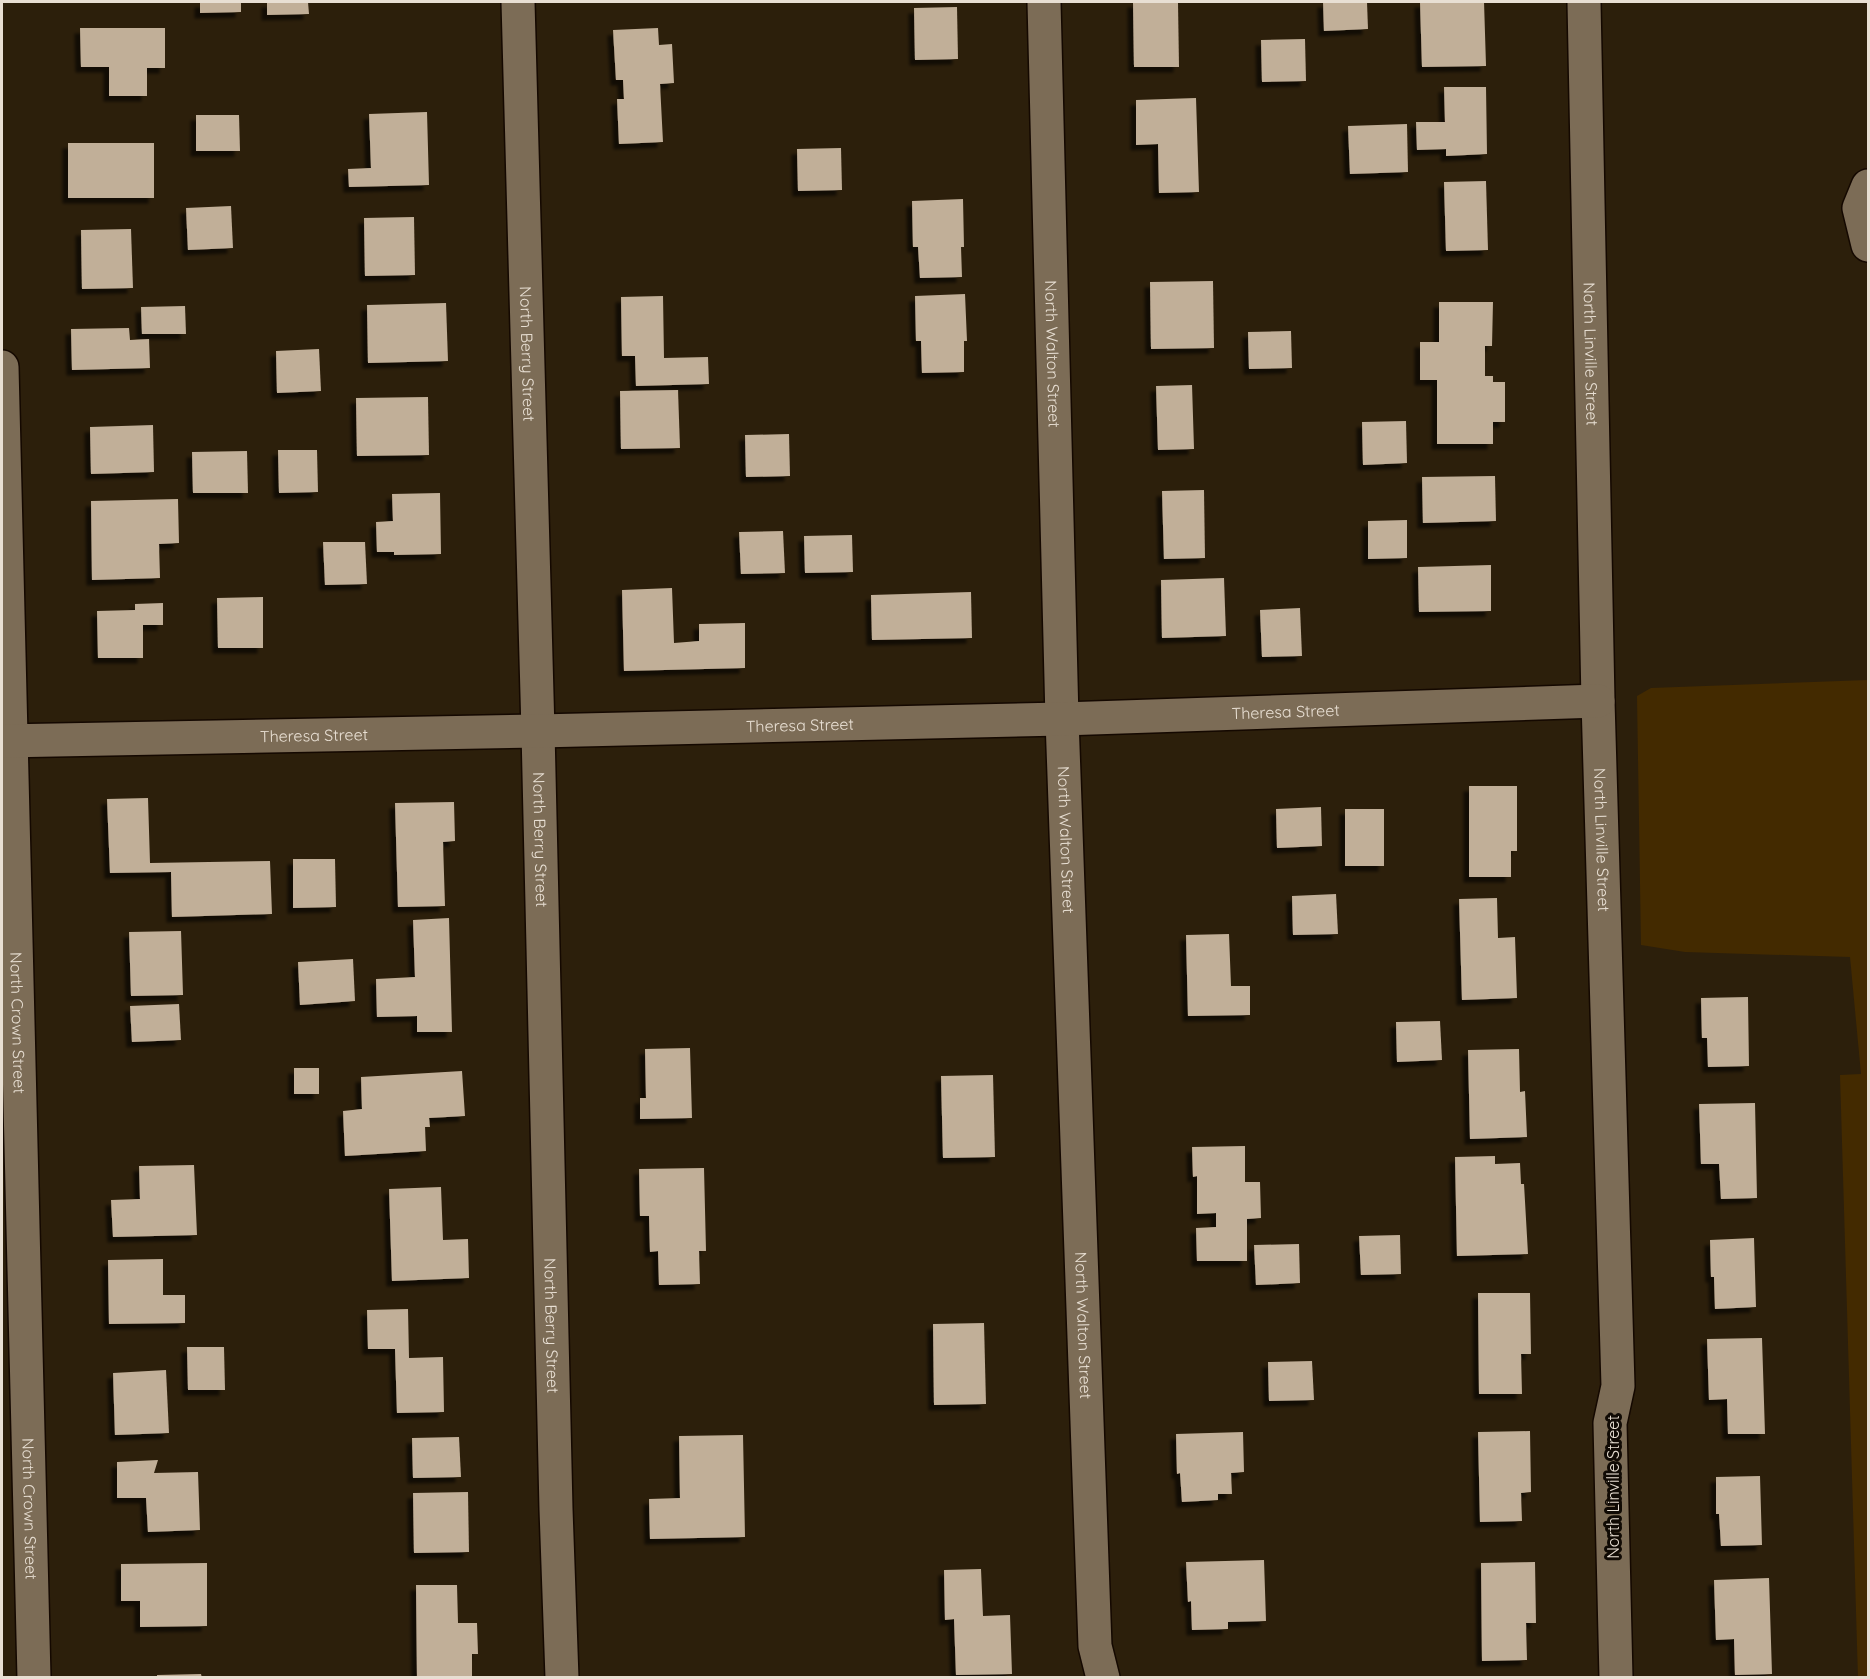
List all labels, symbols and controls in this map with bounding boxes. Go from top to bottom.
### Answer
street label: North Walton Street [1041,280,1065,428]
street label: North Linville Street [1580,282,1602,426]
street label: North Berry Street [516,286,540,422]
street label: Theresa Street [1231,700,1340,723]
street label: Theresa Street [746,714,854,736]
street label: Theresa Street [260,724,368,746]
street label: North Walton Street [1054,766,1079,914]
street label: North Linville Street [1590,768,1614,912]
street label: North Berry Street [529,772,552,908]
street label: North Crown Street [6,952,30,1094]
street label: North Walton Street [1071,1251,1096,1399]
street label: North Berry Street [540,1258,563,1394]
street label: North Linville Street [1603,1415,1623,1559]
street label: North Crown Street [18,1438,42,1580]

